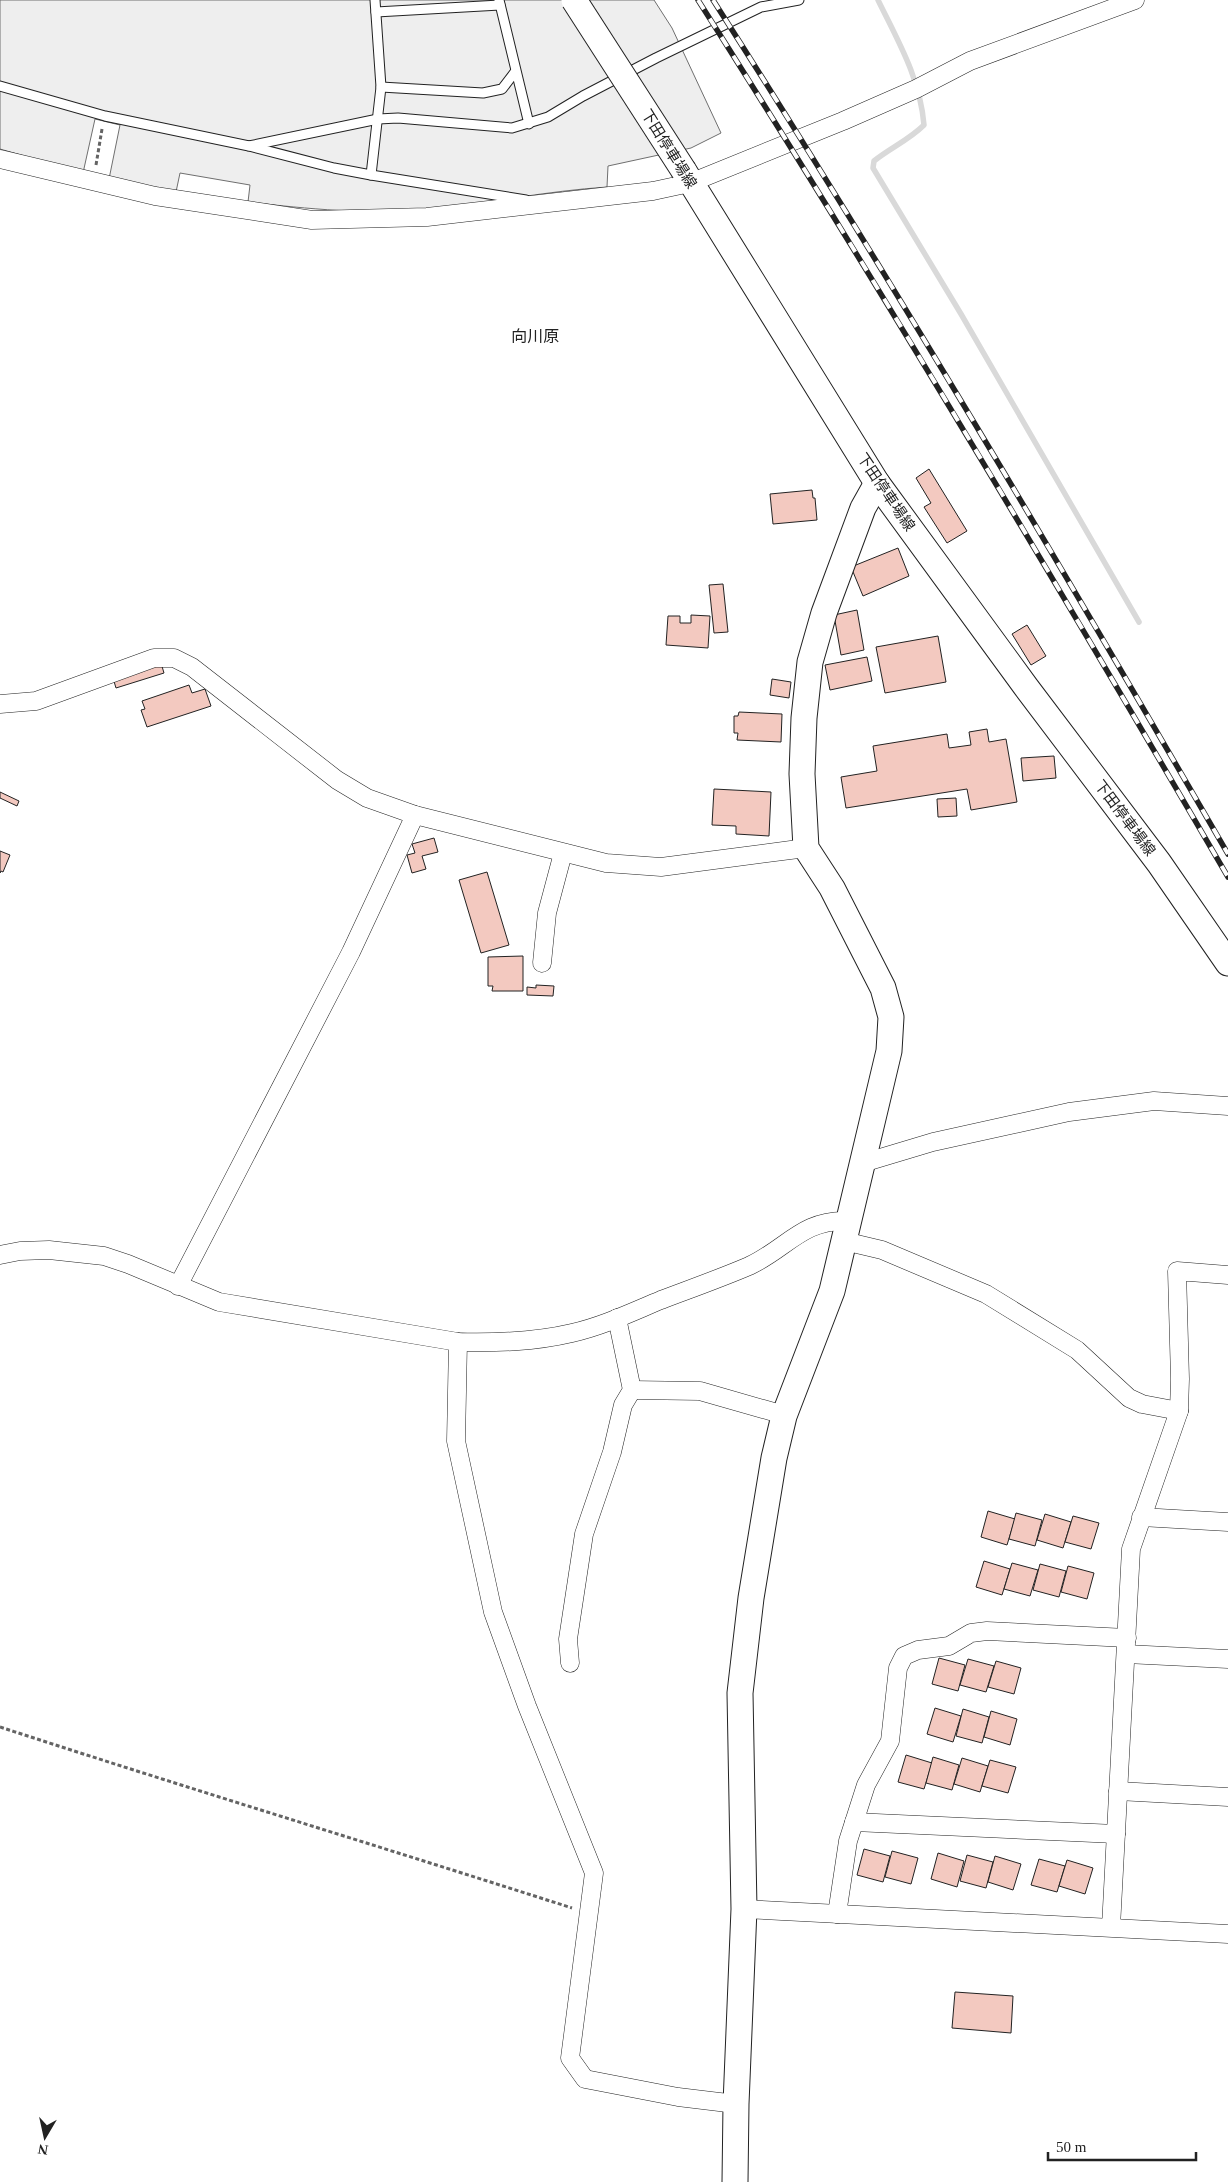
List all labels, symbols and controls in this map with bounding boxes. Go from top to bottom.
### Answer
street label: 下田停車場線 [638,107,700,191]
district label: 向川原 [511,328,559,345]
street label: 下田停車場線 [854,450,918,534]
street label: 下田停車場線 [1092,777,1158,859]
north arrow [20,2112,70,2162]
scale bar [1048,2130,1196,2162]
text: 50 m [1056,2139,1087,2155]
text: N [37,2141,49,2158]

